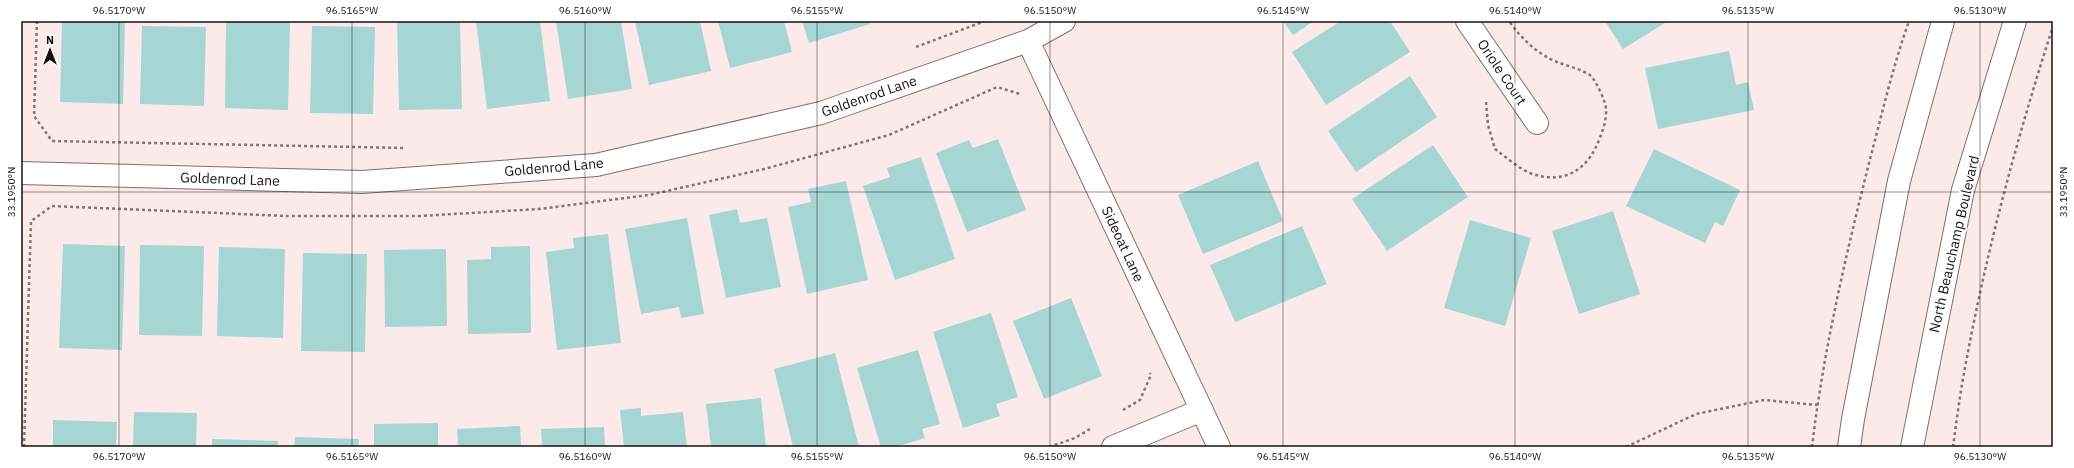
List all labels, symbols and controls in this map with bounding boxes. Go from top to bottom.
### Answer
text: 96.5170°W [93,4,145,17]
text: 96.5165°W [326,4,378,17]
text: 96.5160°W [559,4,611,17]
text: 96.5155°W [791,4,843,17]
text: 96.5150°W [1024,4,1076,17]
text: 96.5145°W [1257,4,1309,17]
text: 96.5140°W [1489,4,1541,17]
text: 96.5135°W [1722,4,1774,17]
text: 96.5130°W [1954,4,2006,17]
north arrow [30,30,70,70]
text: N [46,33,54,47]
street label: Oriole Court [1473,36,1531,109]
street label: Goldenrod Lane [819,71,919,121]
street label: Goldenrod Lane [504,154,605,180]
street label: North Beauchamp Boulevard [1925,154,1983,334]
text: 33.1950°N [5,167,18,217]
text: 33.1950°N [2057,167,2070,217]
street label: Goldenrod Lane [180,168,280,190]
street label: Sideoat Lane [1098,203,1148,285]
text: 96.5170°W [93,450,145,463]
text: 96.5165°W [326,450,378,463]
text: 96.5160°W [559,450,611,463]
text: 96.5155°W [791,450,843,463]
text: 96.5150°W [1024,450,1076,463]
text: 96.5145°W [1257,450,1309,463]
text: 96.5140°W [1489,450,1541,463]
text: 96.5135°W [1722,450,1774,463]
text: 96.5130°W [1954,450,2006,463]

